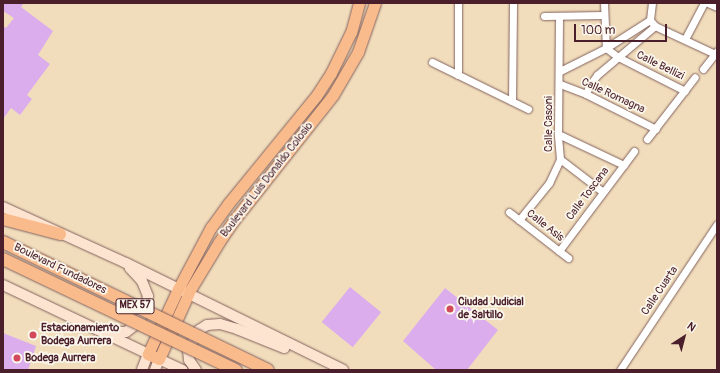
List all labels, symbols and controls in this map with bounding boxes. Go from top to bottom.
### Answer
scale bar [576,16,669,42]
text: 100 m [581,23,615,38]
street label: Calle Bellizi [634,49,686,83]
street label: Calle Romagna [579,76,647,116]
street label: Calle Casoni [542,96,556,152]
street label: Boulevard Luis Donaldo Colosio [218,120,316,240]
street label: Calle Toscana [564,165,612,223]
street label: Calle Asis [524,207,566,245]
street label: Boulevard Fundadores [12,241,108,297]
street label: Calle Cuarta [639,264,681,318]
place label: Ciudad Judicial de Saltillo [458,296,524,322]
road number: MEX 57 [115,298,155,314]
marker: Ciudad Judicial de Saltillo [445,304,455,314]
north arrow [664,317,704,357]
text: N [685,319,698,334]
place label: Estacionamiento Bodega Aurrera [41,322,119,348]
marker: Estacionamiento Bodega Aurrera [28,330,38,340]
place label: Bodega Aurrera [25,351,95,365]
marker: Bodega Aurrera [12,353,22,363]

